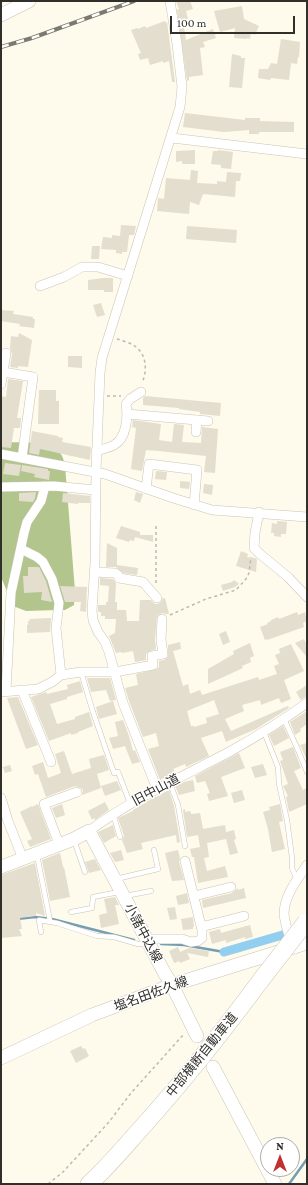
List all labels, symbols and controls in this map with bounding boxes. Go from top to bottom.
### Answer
scale bar [172,8,297,34]
text: 100 m [177,16,206,30]
street label: 旧中山道 [129,771,183,809]
street label: 小諸中込線 [121,901,165,965]
street label: 塩名田佐久線 [112,973,190,1015]
street label: 中部横断自動車道 [163,1010,241,1100]
north arrow [260,1137,300,1177]
text: N [276,1140,284,1152]

